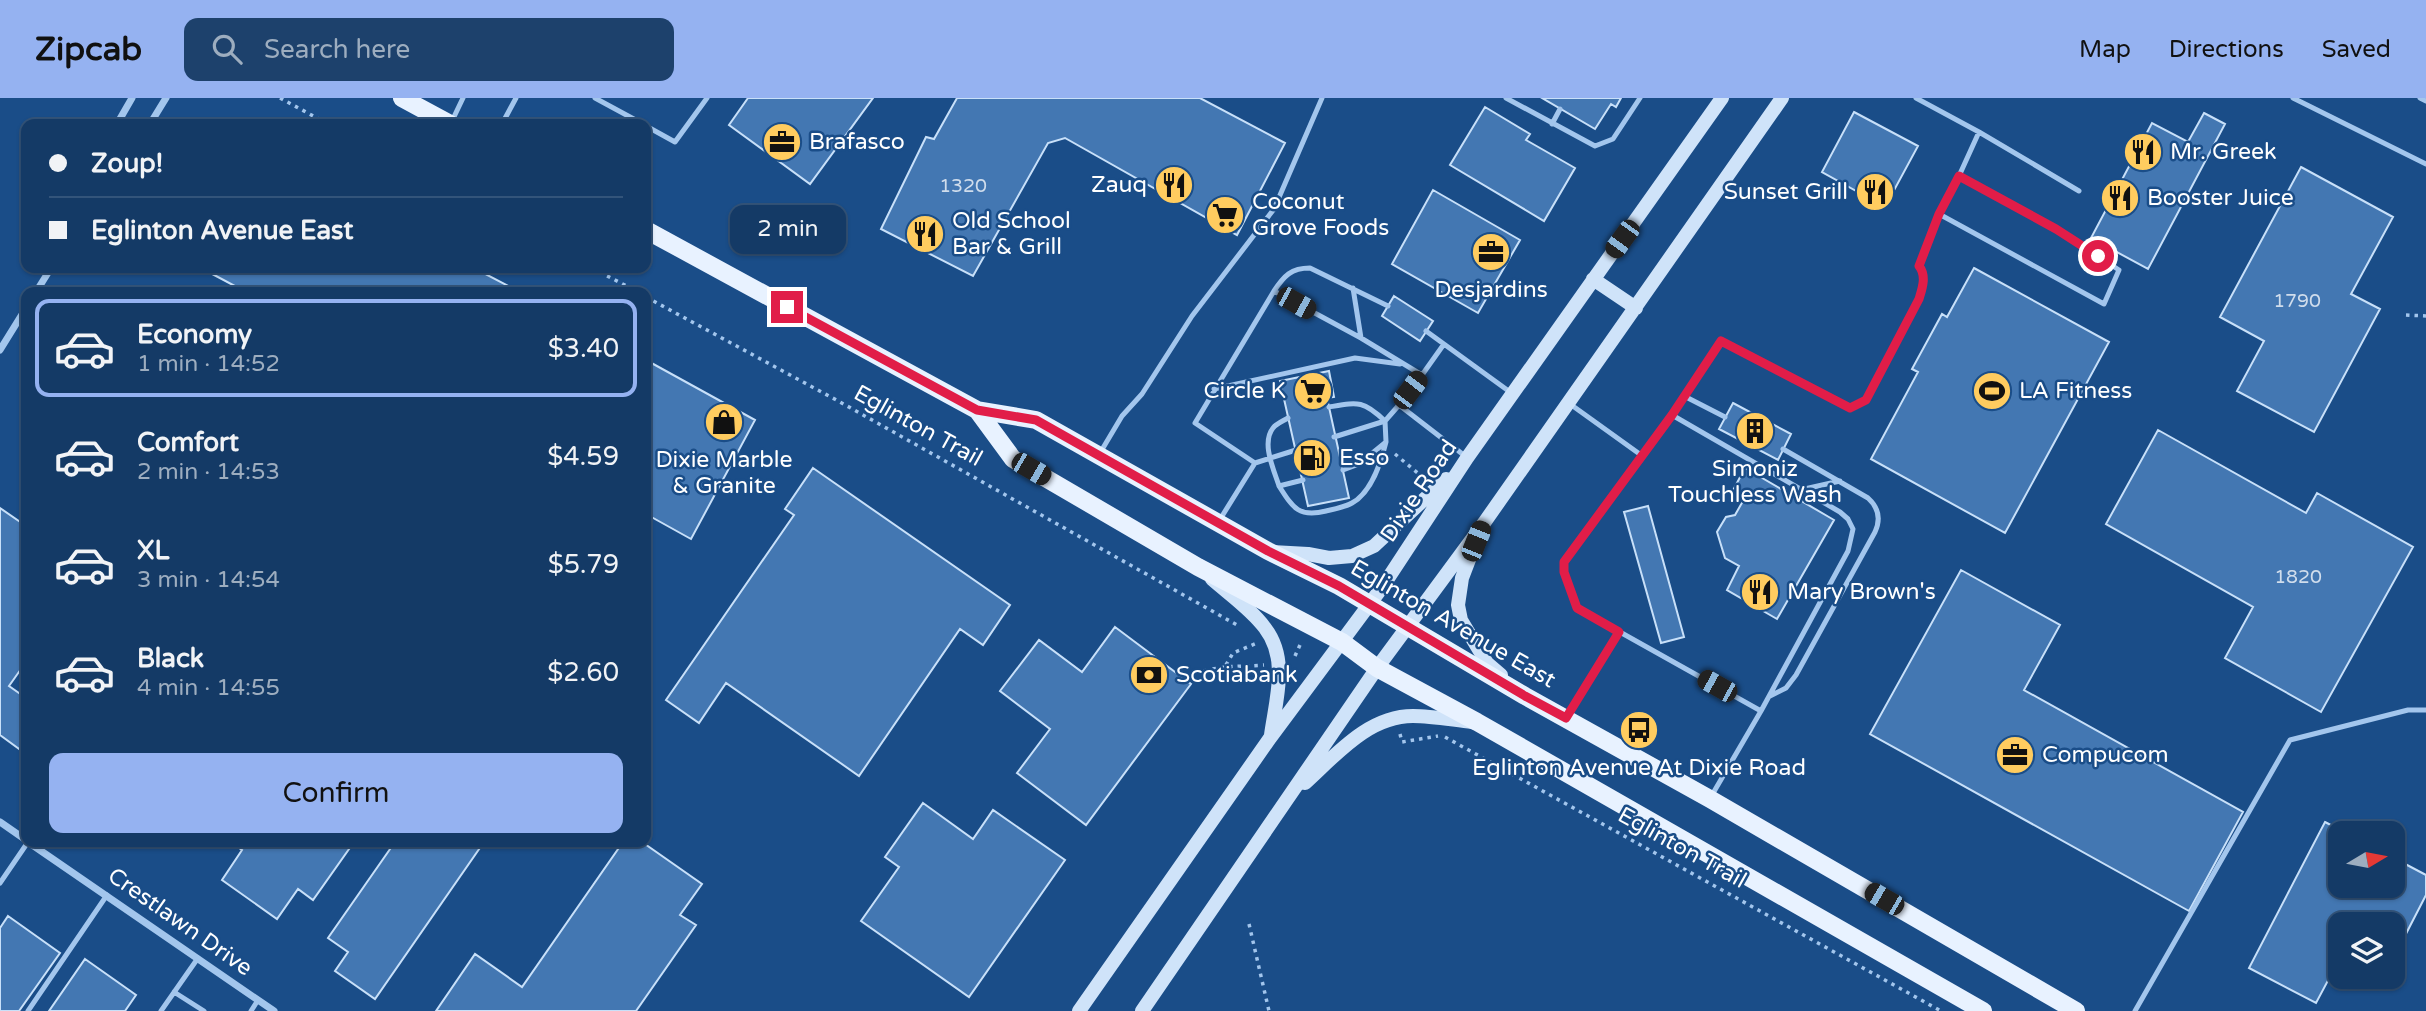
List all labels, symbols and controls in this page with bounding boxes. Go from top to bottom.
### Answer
search box [184,18,674,81]
text: Zipcab [35,30,142,69]
icon: search [208,30,246,68]
text: Search here [264,34,410,65]
text: Map [2079,35,2131,64]
text: Directions [2169,35,2284,64]
text: Saved [2322,35,2391,64]
office icon: Brafasco [761,121,803,163]
place label: Brafasco [809,128,905,156]
restaurant icon: Mr. Greek [2122,131,2164,173]
place label: Mr. Greek [2170,138,2277,166]
text: Zoup! [91,148,163,179]
restaurant icon: Zauq [1153,164,1195,206]
place label: Zauq [1091,171,1147,199]
restaurant icon: Sunset Grill [1854,171,1896,213]
house number: 1320 [939,175,987,197]
restaurant icon: Booster Juice [2099,177,2141,219]
place label: Sunset Grill [1724,178,1848,206]
place label: Booster Juice [2147,184,2294,212]
place label: Coconut Grove Foods [1252,188,1389,242]
supermarket icon: Coconut Grove Foods [1204,194,1246,236]
callout: 2 min [729,206,845,254]
place label: Old School Bar & Grill [952,207,1071,261]
restaurant icon: Old School Bar & Grill [904,213,946,255]
text: Eglinton Avenue East [91,215,353,246]
text: 2 min [757,215,819,243]
car [1602,216,1643,262]
office icon: Desjardins [1470,231,1512,273]
route start [2082,240,2114,272]
place label: Desjardins [1434,276,1548,304]
car [1273,284,1320,322]
house number: 1790 [2273,290,2321,312]
route end [771,291,803,323]
icon: car [53,317,116,380]
text: Economy [137,319,252,350]
text: $3.40 [548,333,619,364]
text: 1 min · 14:52 [137,350,280,378]
car [1389,367,1432,413]
supermarket icon: Circle K [1292,370,1334,412]
sports icon: LA Fitness [1971,370,2013,412]
place label: Circle K [1203,377,1286,405]
place label: LA Fitness [2019,377,2132,405]
street label: Eglinton Trail [849,379,987,473]
shop icon: Dixie Marble & Granite [703,401,745,443]
building icon: Simoniz Touchless Wash [1734,410,1776,452]
icon: car [53,425,116,488]
text: Comfort [137,427,239,458]
street label: Dixie Road [1374,434,1464,548]
fuel station icon: Esso [1291,437,1333,479]
text: $4.59 [547,441,619,472]
place label: Esso [1339,444,1390,472]
place label: Dixie Marble & Granite [655,446,793,500]
car [1008,449,1055,489]
place label: Simoniz Touchless Wash [1668,455,1842,509]
text: 2 min · 14:53 [137,458,280,486]
car [1459,518,1494,564]
icon: car [53,533,116,596]
text: XL [137,535,169,566]
text: $5.79 [548,549,619,580]
street label: Eglinton Avenue East [1345,554,1561,694]
text: 3 min · 14:54 [137,566,280,594]
house number: 1820 [2274,566,2322,588]
restaurant icon: Mary Brown's [1739,571,1781,613]
place label: Mary Brown's [1787,578,1936,606]
icon: car [53,641,116,704]
text: Black [137,643,204,674]
bank icon: Scotiabank [1128,654,1170,696]
text: $2.60 [547,657,619,688]
place label: Scotiabank [1176,661,1298,689]
car [1694,667,1741,705]
text: 4 min · 14:55 [137,674,280,702]
bus stop icon: Eglinton Avenue At Dixie Road [1618,709,1660,751]
office icon: Compucom [1994,734,2036,776]
place label: Compucom [2042,741,2169,769]
button: Confirm [49,753,623,833]
place label: Eglinton Avenue At Dixie Road [1472,754,1806,782]
street label: Eglinton Trail [1613,801,1751,895]
north arrow [2328,821,2404,898]
map controls [2328,821,2405,989]
street label: Crestlawn Drive [102,862,258,982]
car [1861,879,1908,919]
button: layers [2328,912,2405,989]

